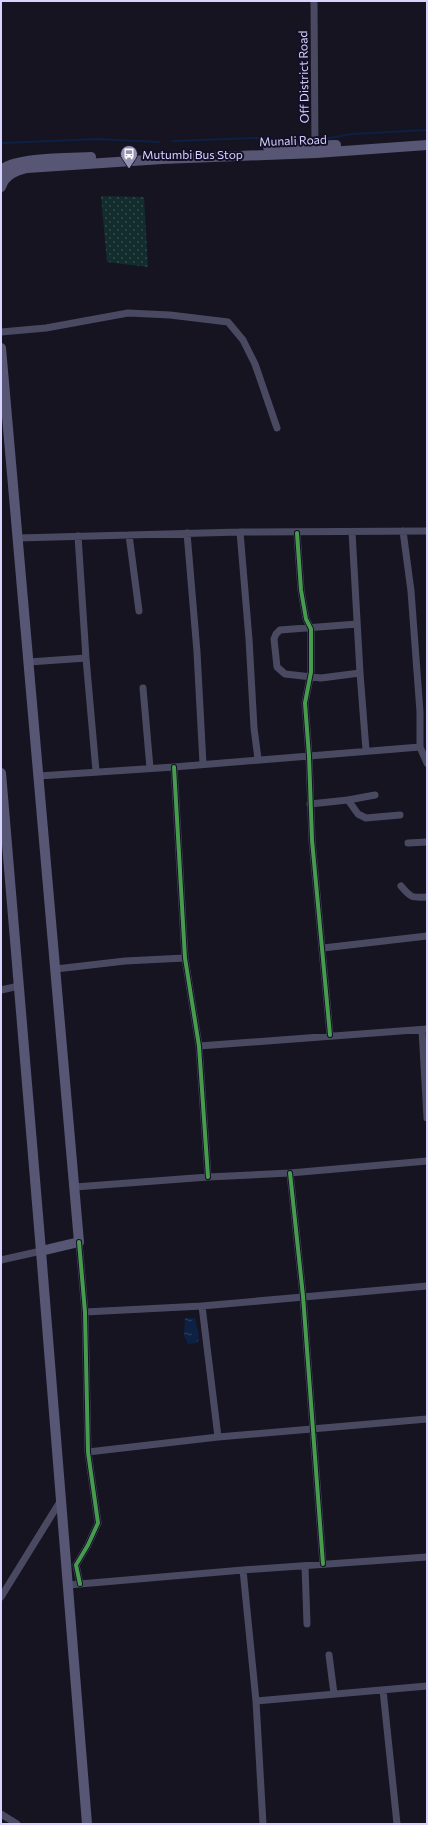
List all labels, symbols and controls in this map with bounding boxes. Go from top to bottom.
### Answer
street label: Off District Road [295,31,311,123]
street label: Munali Road [259,132,327,148]
bus stop icon: Mutumbi Bus Stop [119,144,139,169]
place label: Mutumbi Bus Stop [142,147,243,161]

